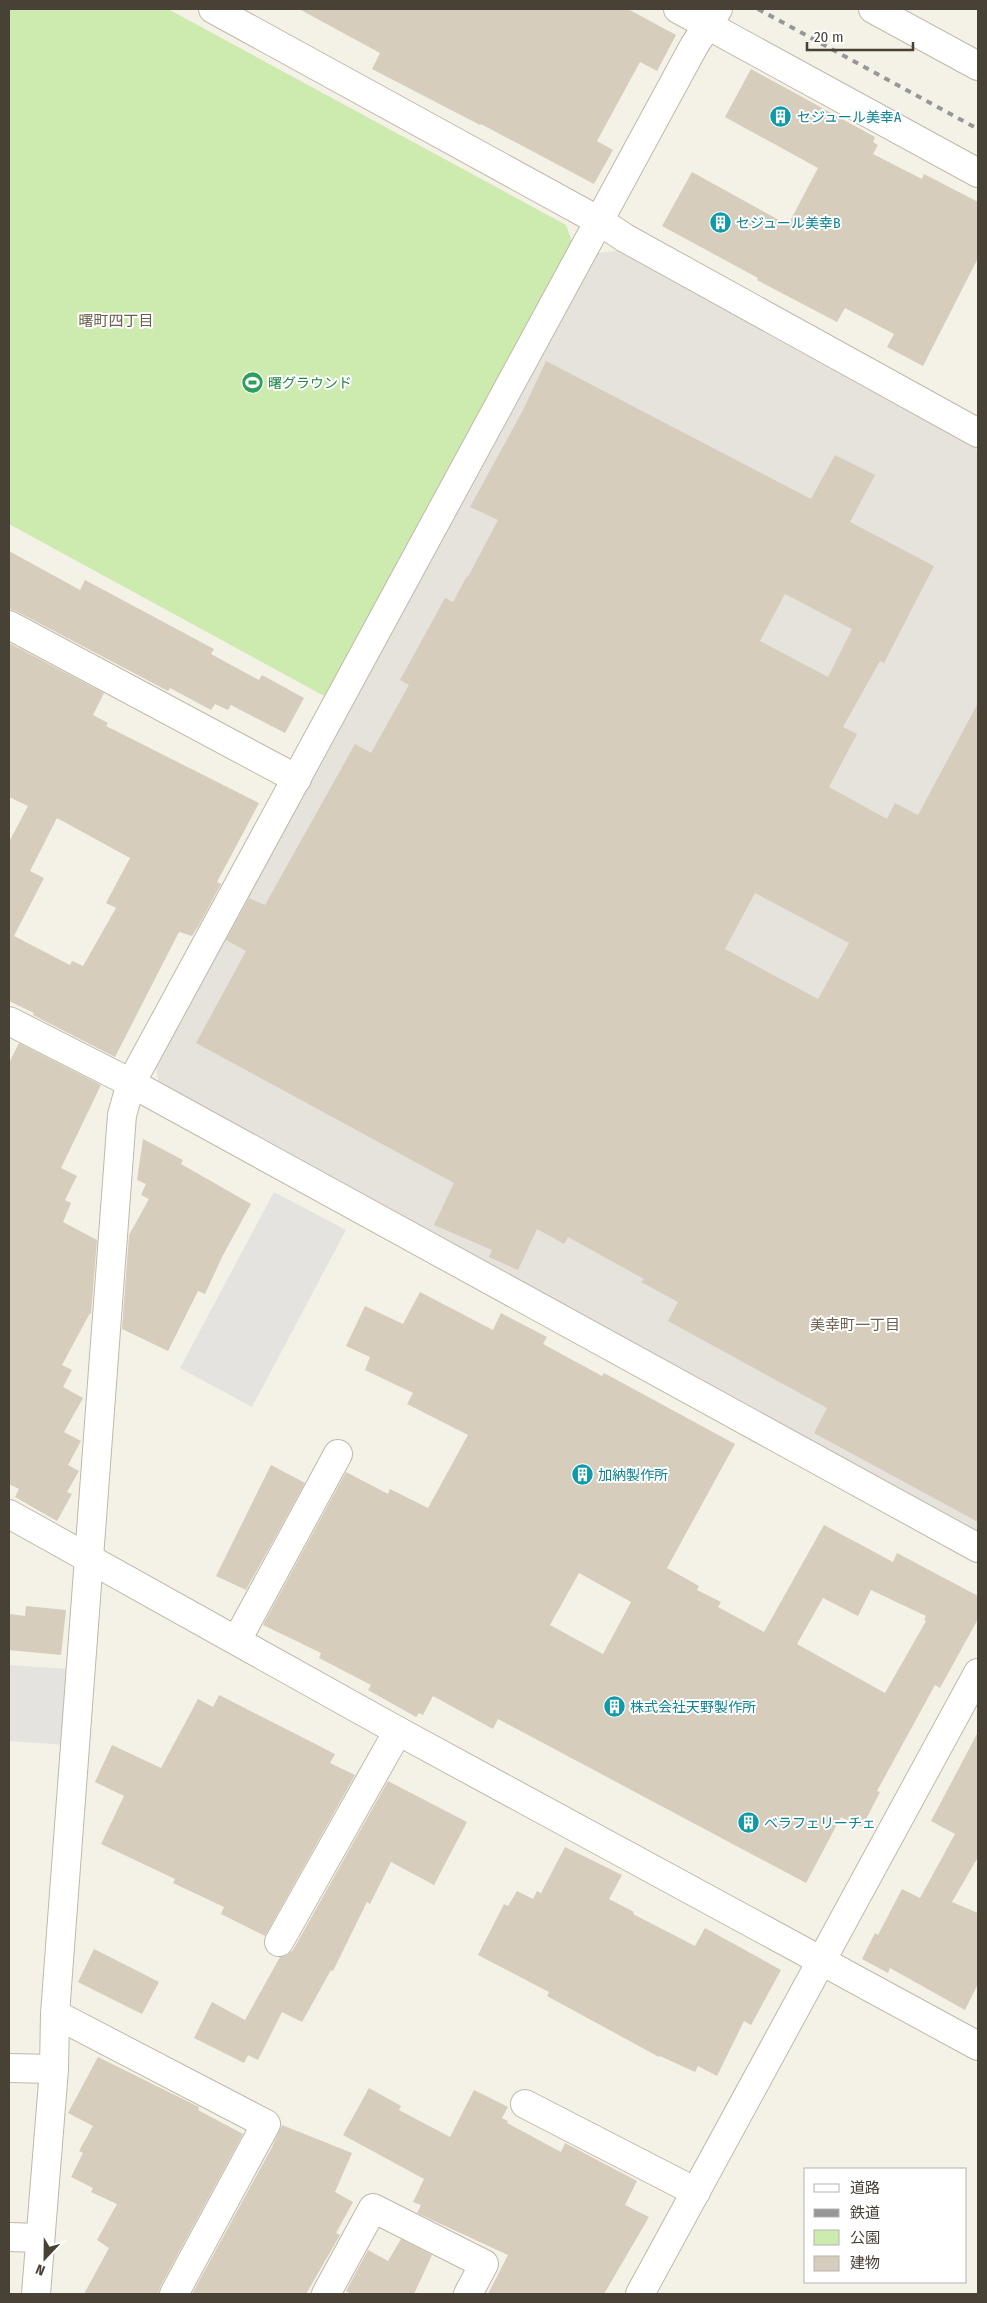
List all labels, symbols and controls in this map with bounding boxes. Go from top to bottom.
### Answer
scale bar [807,20,913,52]
text: 20 m [814,28,844,46]
building icon: セジュール美幸A [769,105,793,129]
place label: セジュール美幸A [797,109,902,126]
building icon: セジュール美幸B [708,211,732,235]
place label: セジュール美幸B [736,215,841,232]
district label: 曙町四丁目 [78,312,154,330]
sports icon: 曙グラウンド [240,371,264,395]
place label: 曙グラウンド [268,375,352,392]
district label: 美幸町一丁目 [810,1316,900,1334]
building icon: 加納製作所 [570,1463,594,1487]
place label: 加納製作所 [598,1467,668,1484]
building icon: 株式会社天野製作所 [602,1695,626,1719]
place label: 株式会社天野製作所 [630,1699,756,1716]
building icon: ベラフェリーチェ [736,1811,760,1835]
place label: ベラフェリーチェ [764,1815,876,1832]
legend [804,2168,967,2283]
text: 道路 [850,2179,880,2197]
text: 鉄道 [850,2204,880,2222]
text: 公園 [850,2229,880,2247]
north arrow [20,2233,70,2283]
text: 建物 [850,2254,880,2272]
text: N [33,2260,47,2279]

